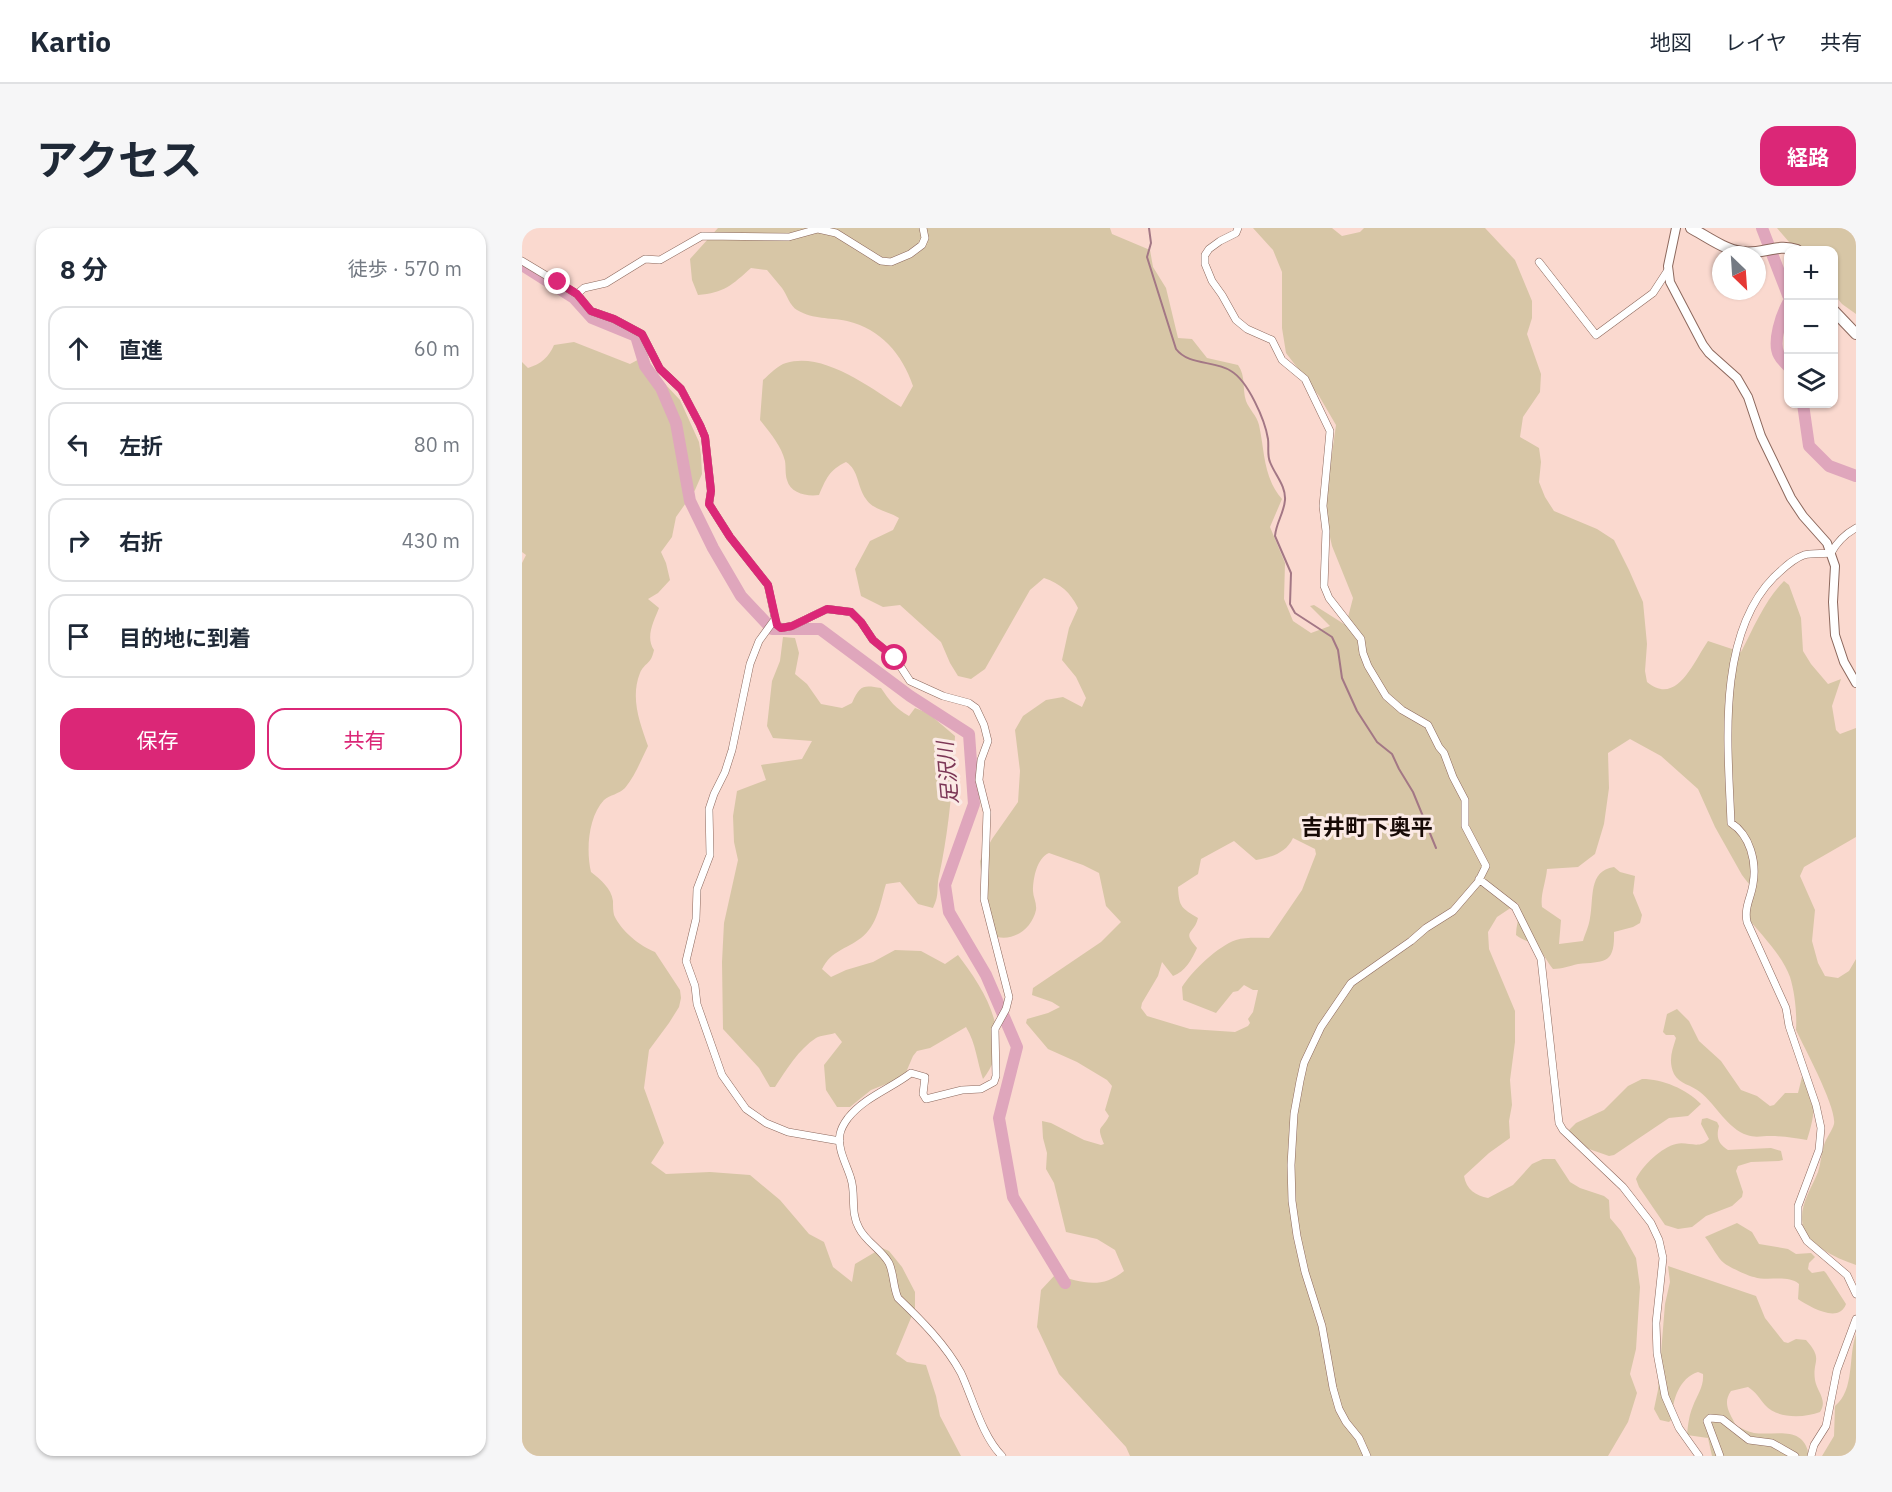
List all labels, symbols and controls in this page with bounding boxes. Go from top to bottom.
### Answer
text: Kartio [30,23,111,60]
text: 地図 [1650,28,1692,56]
text: レイヤ [1725,28,1787,56]
text: 共有 [1820,28,1862,56]
button: 経路 [1760,126,1856,186]
text: アクセス [36,132,202,187]
north arrow [1712,246,1766,300]
map controls [1784,246,1838,408]
button: + [1784,246,1838,300]
text: 8 分 [60,252,108,286]
text: 徒歩 · 570 m [348,255,462,282]
route end [544,268,570,294]
button: − [1784,300,1838,354]
icon: ahead [62,332,95,365]
text: 直進 [119,335,163,364]
text: 60 m [414,335,460,362]
button: layers [1784,354,1838,408]
icon: left [62,428,95,461]
text: 左折 [119,431,163,460]
text: 80 m [414,431,460,458]
icon: right [62,524,95,557]
text: 右折 [119,527,163,556]
text: 430 m [402,527,460,554]
icon: arrive [62,620,95,653]
text: 目的地に到着 [119,623,251,652]
route start [881,644,907,670]
button: 保存 [60,708,255,770]
button: 共有 [267,708,462,770]
water label: 足沢川 [930,738,964,806]
district label: 吉井町下奥平 [1301,812,1433,841]

